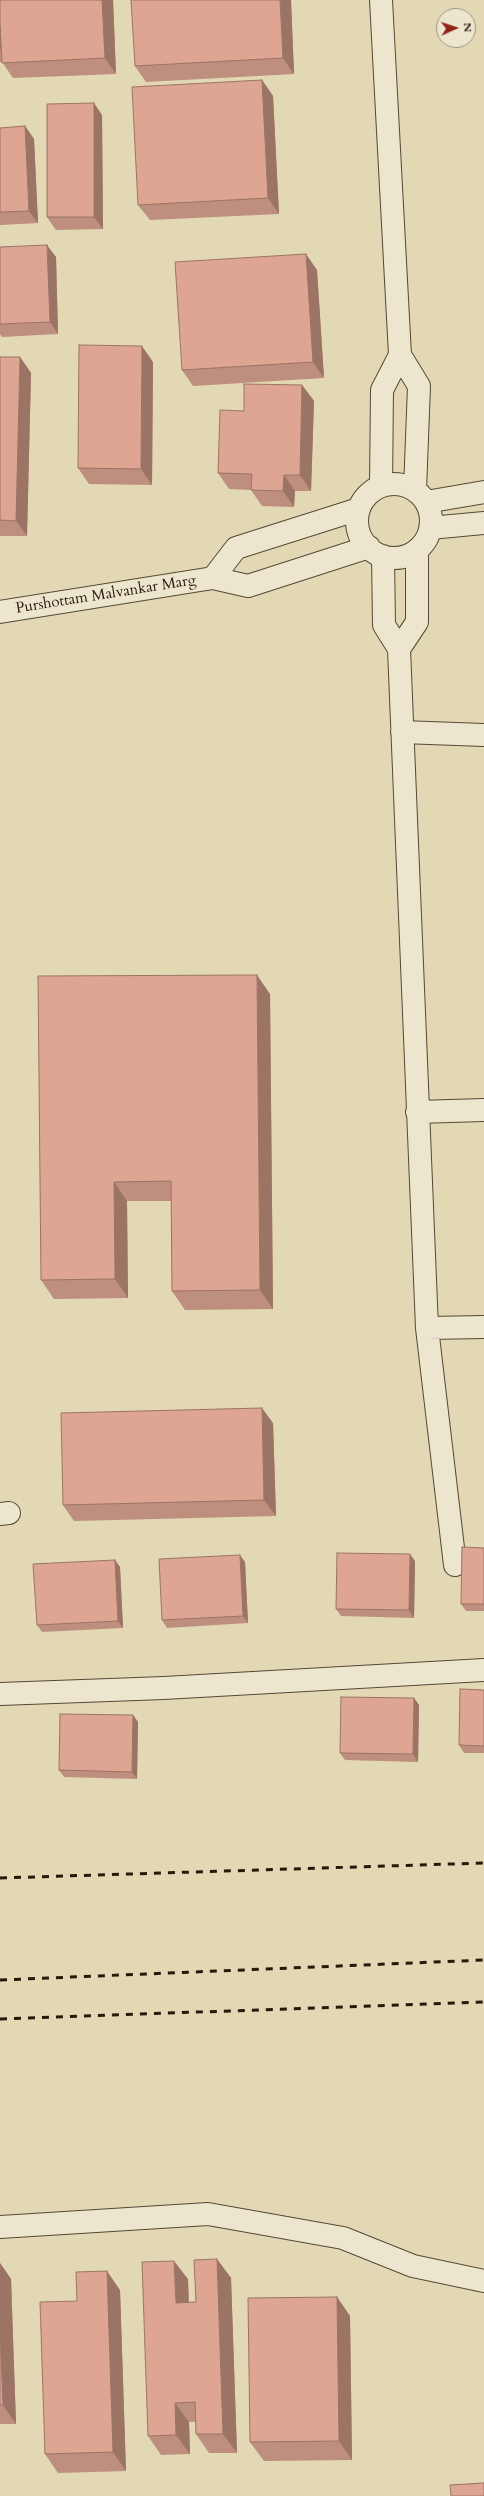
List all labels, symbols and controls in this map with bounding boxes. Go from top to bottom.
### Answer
north arrow [436,8,476,48]
text: N [460,22,475,33]
street label: Purshottam Malvankar Marg [15,572,197,618]

